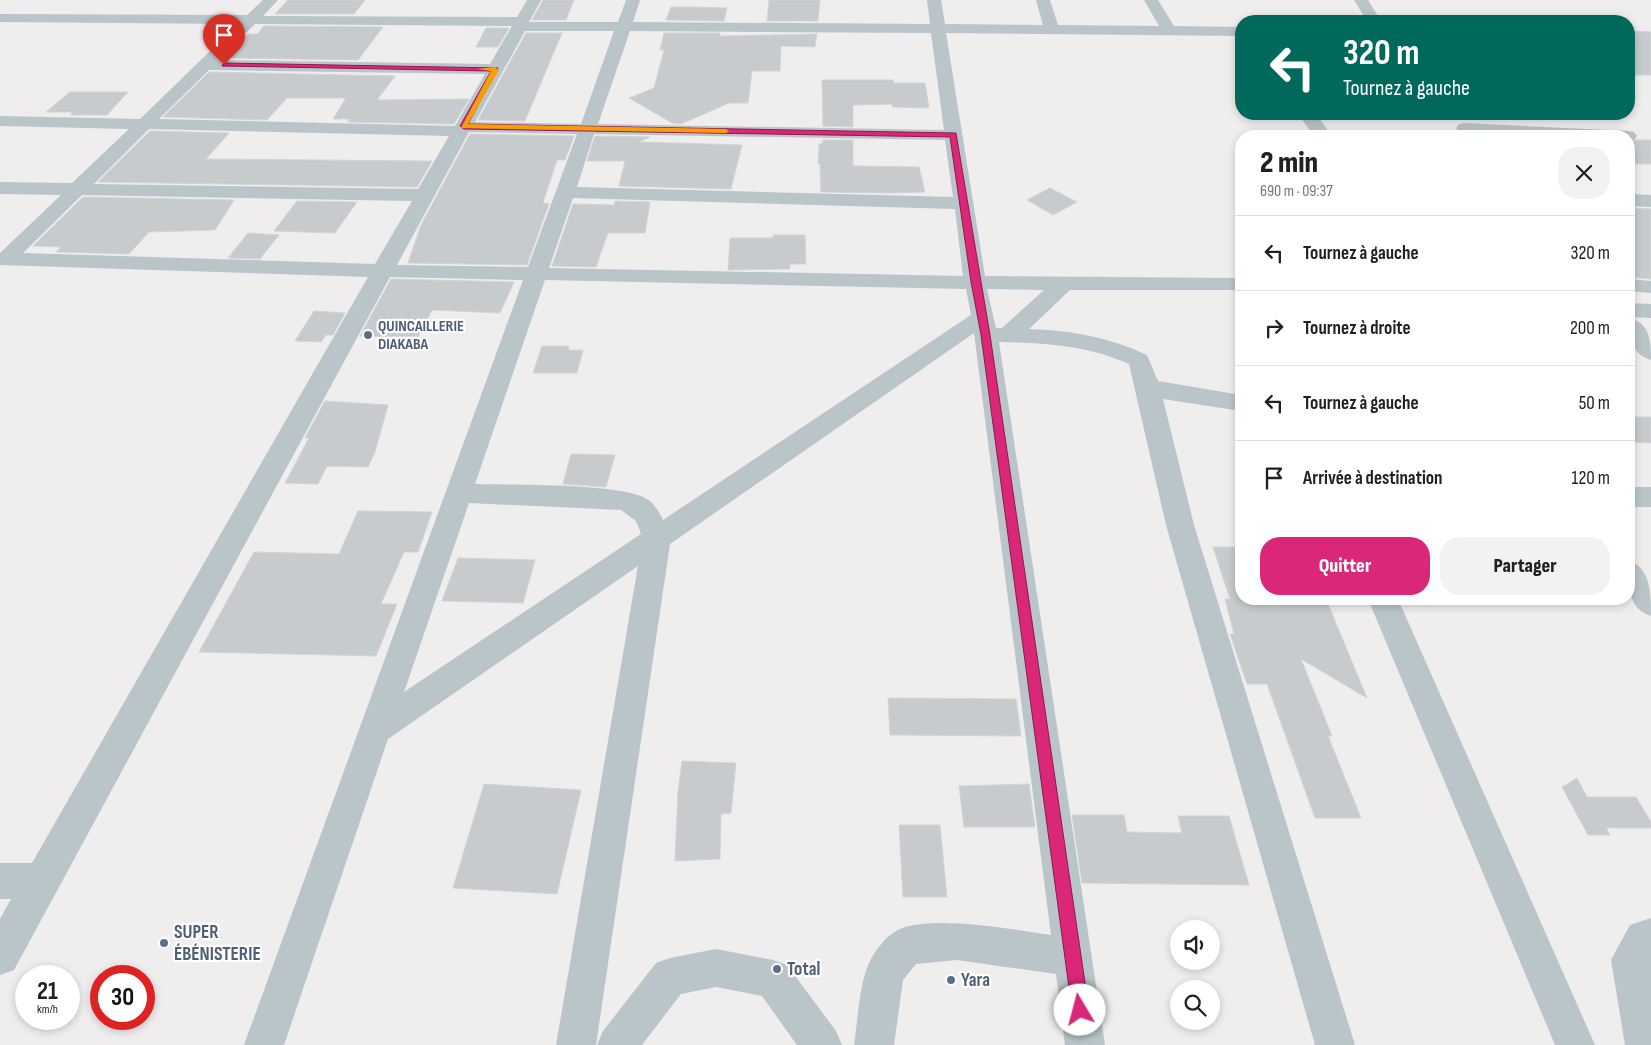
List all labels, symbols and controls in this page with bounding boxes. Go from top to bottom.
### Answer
pin [203,14,245,65]
icon: arrive [210,21,238,49]
text: 320 m [1343,32,1419,75]
icon: left [1260,35,1325,100]
text: Tournez à gauche [1343,75,1470,102]
text: 2 min [1260,145,1318,181]
button: close [1558,147,1610,199]
text: 690 m · 09:37 [1260,182,1333,201]
icon: left [1260,239,1288,267]
text: Tournez à gauche [1303,242,1419,265]
text: 320 m [1570,242,1610,265]
icon: right [1260,314,1288,342]
place label: QUINCAILLERIE DIAKABA [378,317,464,354]
text: Tournez à droite [1303,317,1411,340]
text: 200 m [1570,317,1610,340]
marker: QUINCAILLERIE DIAKABA [362,329,374,341]
icon: left [1260,389,1288,417]
text: Tournez à gauche [1303,392,1419,415]
text: 50 m [1579,392,1610,415]
icon: arrive [1260,464,1288,492]
text: Arrivée à destination [1303,467,1443,490]
text: 120 m [1572,467,1610,490]
button: Quitter [1260,537,1430,595]
button: Partager [1440,537,1610,595]
map controls [1170,920,1220,1030]
button: sound [1170,920,1220,970]
place label: SUPER ÉBÉNISTERIE [174,921,261,966]
marker: SUPER ÉBÉNISTERIE [158,937,170,949]
place label: Total [787,958,820,981]
marker: Total [771,963,783,975]
speed limit sign: 30 [90,965,155,1030]
place label: Yara [961,969,990,992]
marker: Yara [945,974,957,986]
text: 21 [37,976,58,1007]
button: search [1170,980,1220,1030]
position arrow [1053,983,1105,1035]
text: km/h [37,1002,58,1017]

